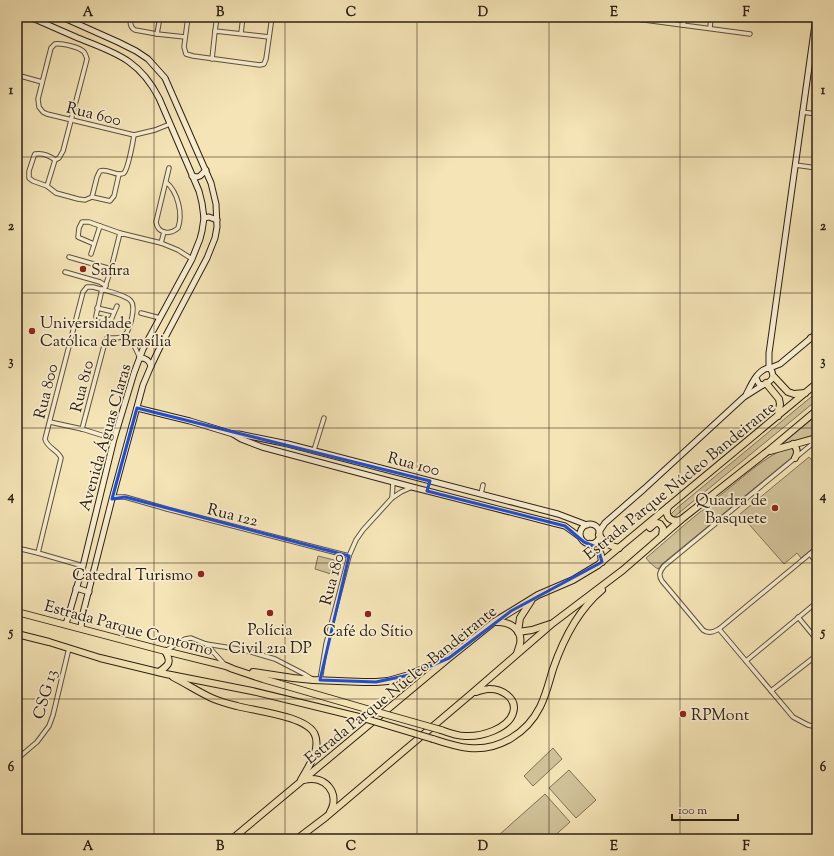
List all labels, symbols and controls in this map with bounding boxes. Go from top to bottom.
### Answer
text: A [83,4,94,22]
text: B [216,4,225,22]
text: C [346,4,356,22]
text: D [478,4,488,22]
text: E [610,4,618,22]
text: F [742,4,750,22]
text: 1 [9,82,14,100]
text: 1 [821,82,826,100]
street label: Rua 600 [63,98,123,133]
text: 2 [8,218,15,236]
text: 2 [820,218,827,236]
place label: Safira [91,260,131,283]
marker: Safira [78,264,88,274]
place label: Universidade Católica de Brasília [40,313,172,354]
marker: Universidade Católica de Brasília [27,326,37,336]
text: 3 [8,353,14,371]
text: 3 [820,353,826,371]
street label: Rua 810 [66,358,101,415]
street label: Avenida Águas Claras [74,361,138,514]
street label: Rua 800 [29,362,65,422]
street label: Estrada Parque Núcleo Bandeirante [580,397,782,567]
street label: Rua 100 [385,447,442,483]
text: 4 [7,488,15,506]
text: 4 [819,488,827,506]
place label: Quadra de Basquete [695,490,767,531]
street label: Rua 122 [205,499,261,534]
marker: Quadra de Basquete [770,503,780,513]
street label: Rua 180 [315,551,351,608]
place label: Catedral Turismo [72,565,193,588]
marker: Catedral Turismo [196,569,206,579]
street label: Estrada Parque Contorno [41,596,216,663]
street label: Estrada Parque Núcleo Bandeirante [301,601,503,771]
marker: Polícia Civil 21a DP [265,608,275,618]
marker: Café do Sítio [363,609,373,619]
place label: Polícia Civil 21a DP [228,620,312,661]
place label: Café do Sítio [323,621,413,644]
text: 5 [8,624,14,642]
text: 5 [820,624,826,642]
street label: CSG 13 [28,667,64,722]
place label: RPMont [691,705,750,728]
marker: RPMont [678,709,688,719]
text: 6 [8,759,15,777]
text: 6 [820,759,827,777]
scale bar [672,796,738,822]
text: 100 m [678,802,707,820]
text: A [83,838,94,856]
text: B [216,838,225,856]
text: C [346,838,356,856]
text: D [478,838,488,856]
text: E [610,838,618,856]
text: F [742,838,750,856]

